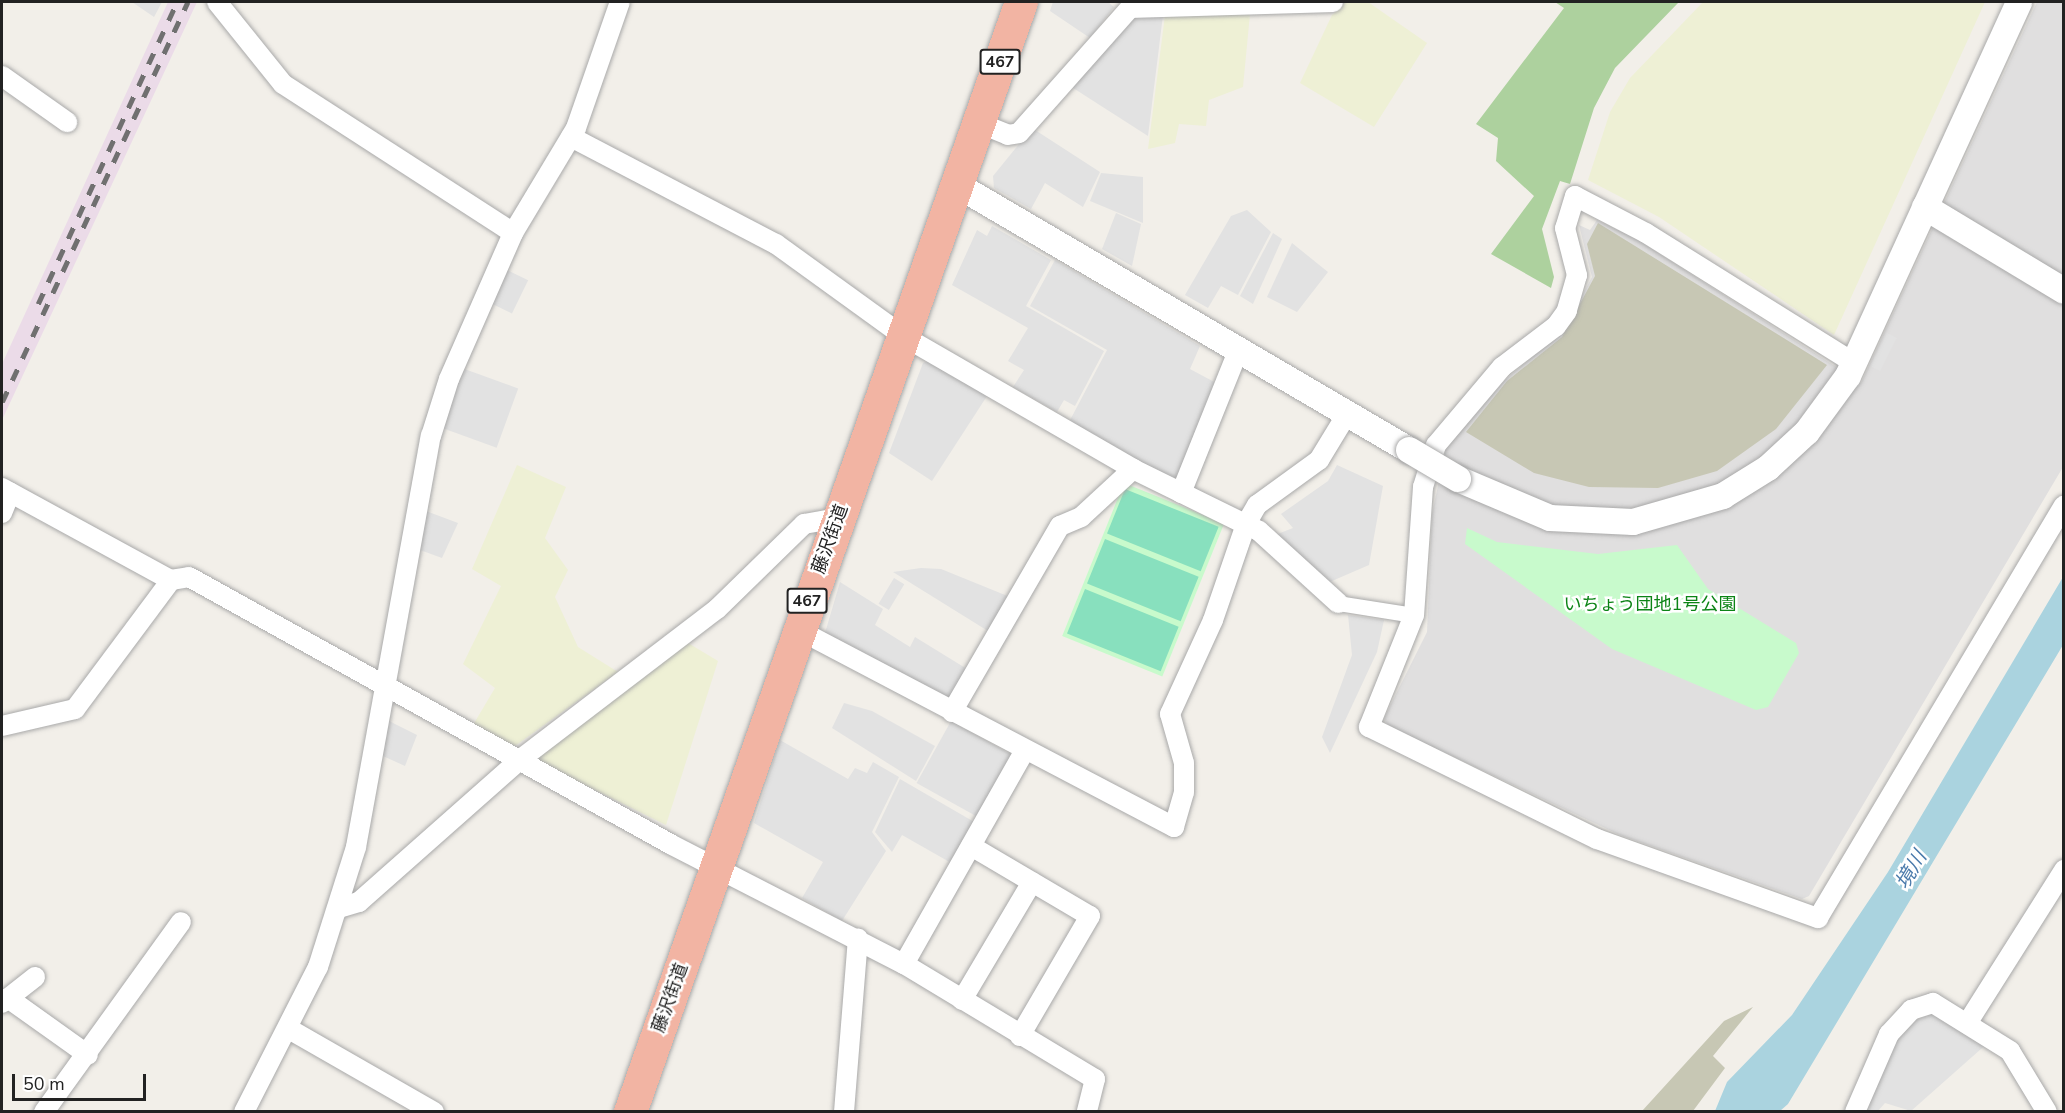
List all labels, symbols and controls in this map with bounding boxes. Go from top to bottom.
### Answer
road number: 467 [979,49,1021,75]
street label: 藤沢街道 [808,501,852,577]
road number: 467 [786,588,828,614]
park label: いちょう団地1号公園 [1564,593,1736,615]
water label: 境川 [1890,847,1932,893]
street label: 藤沢街道 [648,960,692,1036]
scale bar [15,1062,148,1100]
text: 50 m [23,1072,65,1096]

